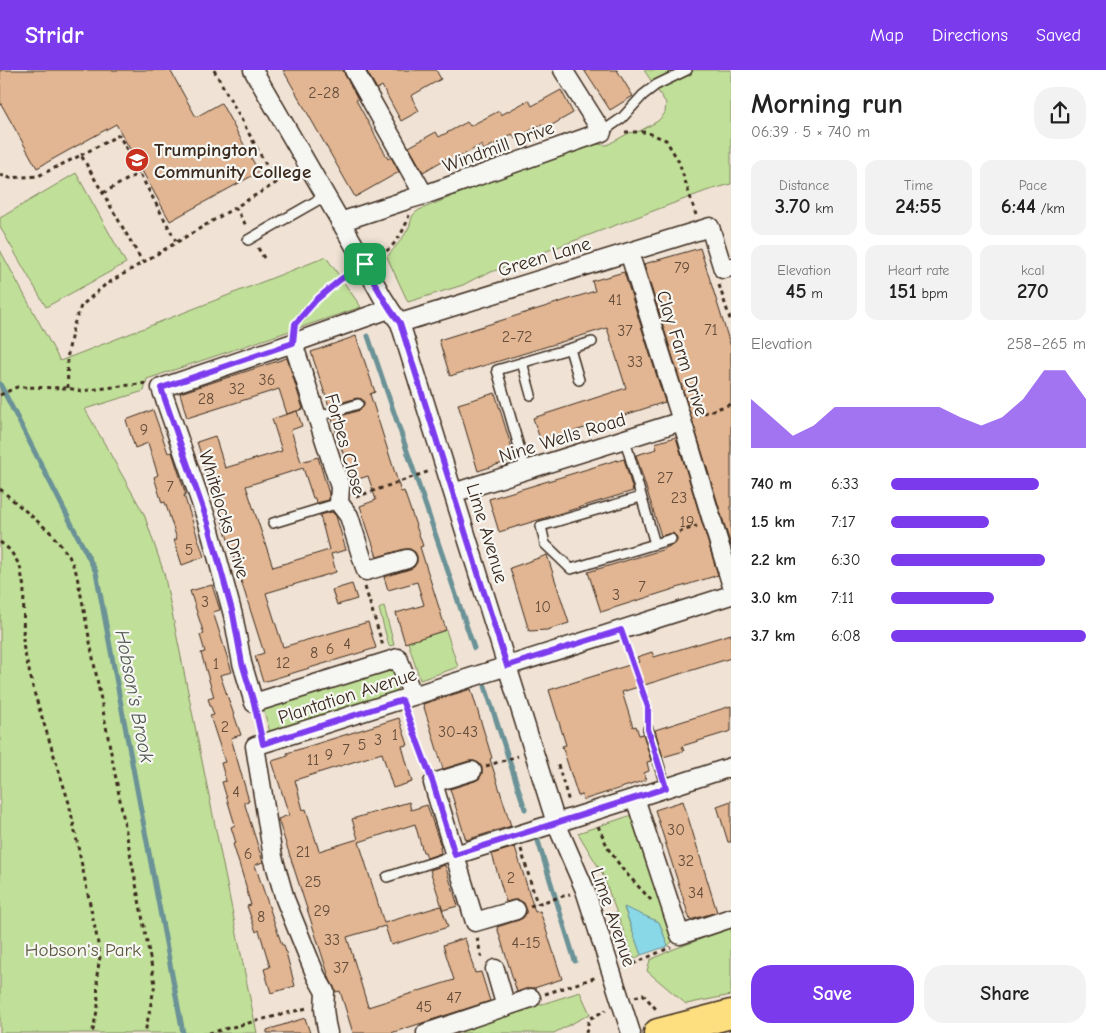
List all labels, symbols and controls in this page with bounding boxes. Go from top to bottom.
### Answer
text: Stridr [25,21,84,49]
text: Map [870,25,904,46]
text: Directions [932,25,1008,46]
text: Saved [1036,25,1081,46]
house number: 2-28 [308,84,340,102]
button: share [1034,87,1086,139]
text: Morning run [751,88,903,120]
street label: Windmill Drive [440,117,557,177]
text: 06:39 · 5 × 740 m [751,123,870,141]
place label: Trumpington Community College [154,139,311,183]
school or university icon: Trumpington Community College [124,147,150,173]
text: Distance [779,177,829,194]
text: Time [904,177,933,194]
text: Pace [1019,177,1047,194]
text: 3.70 [775,194,810,218]
text: 24:55 [895,194,942,218]
text: 6:44 [1001,194,1036,218]
text: km [810,200,833,217]
text: /km [1036,200,1065,217]
street label: Green Lane [495,232,593,281]
pin [344,243,386,285]
icon: arrive [351,250,379,278]
house number: 79 [674,259,690,277]
text: Elevation [777,262,831,279]
text: Heart rate [888,262,949,279]
text: kcal [1021,262,1045,279]
text: 45 [786,279,807,303]
text: 151 [889,279,917,303]
text: 270 [1017,279,1049,303]
text: m [807,285,823,302]
text: bpm [917,285,948,302]
street label: Clay Farm Drive [651,288,713,419]
house number: 41 [608,291,622,309]
house number: 71 [704,321,718,339]
house number: 37 [617,322,633,340]
house number: 2-72 [502,328,532,346]
text: Elevation [751,335,812,353]
text: 258–265 m [1007,335,1086,353]
house number: 33 [627,353,643,371]
house number: 36 [259,371,275,389]
house number: 32 [229,380,245,398]
house number: 28 [198,390,214,408]
street label: Forbes Close [320,391,370,498]
street label: Nine Wells Road [496,408,628,468]
house number: 9 [140,421,148,439]
street label: Whitelocks Drive [194,447,254,581]
house number: 27 [657,469,673,487]
text: 740 m [751,475,792,493]
text: 6:33 [831,475,859,493]
house number: 7 [166,478,174,496]
street label: Lime Avenue [461,481,513,586]
house number: 23 [671,489,687,507]
house number: 19 [680,513,694,531]
text: 1.5 km [751,513,795,531]
text: 7:17 [831,513,855,531]
house number: 5 [185,541,193,559]
text: 2.2 km [751,551,796,569]
text: 6:30 [831,551,860,569]
house number: 7 [638,578,646,596]
house number: 3 [612,586,620,604]
text: 3.0 km [751,589,797,607]
text: 7:11 [831,589,854,607]
house number: 3 [201,593,209,611]
house number: 10 [535,598,551,616]
text: 3.7 km [751,627,795,645]
text: 6:08 [831,627,861,645]
water label: Hobson's Brook [110,628,159,765]
house number: 4 [343,635,351,653]
house number: 6 [326,640,334,658]
house number: 8 [310,644,318,662]
house number: 12 [276,654,290,672]
house number: 1 [213,655,219,673]
street label: Plantation Avenue [275,663,419,729]
house number: 2 [221,718,229,736]
house number: 30-43 [438,723,478,741]
house number: 1 [392,726,398,744]
house number: 3 [374,731,382,749]
house number: 5 [358,736,366,754]
house number: 7 [342,741,350,759]
house number: 9 [325,746,333,764]
house number: 11 [307,751,319,769]
house number: 4 [232,783,240,801]
house number: 30 [667,821,685,839]
house number: 21 [296,843,310,861]
house number: 6 [244,845,252,863]
house number: 32 [678,852,694,870]
street label: Lime Avenue [586,865,640,970]
house number: 2 [507,869,515,887]
house number: 25 [304,873,322,891]
house number: 34 [688,884,704,902]
house number: 29 [314,902,330,920]
house number: 8 [257,908,265,926]
house number: 33 [324,931,340,949]
house number: 4-15 [511,934,541,952]
park label: Hobson's Park [25,939,142,961]
house number: 37 [333,959,349,977]
button: Save [751,965,914,1023]
button: Share [924,965,1086,1023]
house number: 47 [446,989,462,1007]
house number: 45 [416,998,432,1016]

